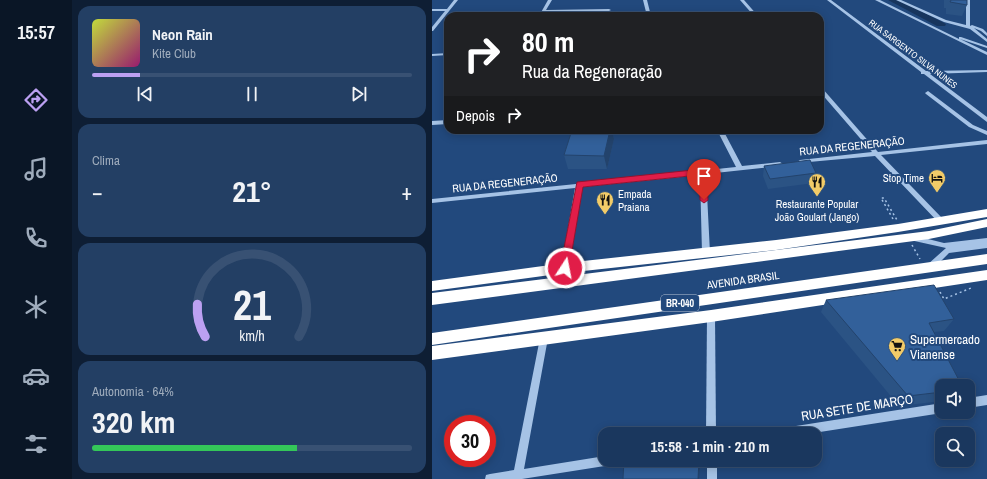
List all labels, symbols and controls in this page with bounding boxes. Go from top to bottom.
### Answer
street label: RUA SARGENTO SILVA NUNES [866,17,960,91]
text: 15:57 [17,20,55,45]
text: 80 m [522,23,574,61]
text: Neon Rain [152,24,213,45]
icon: right [456,28,508,80]
text: Kite Club [152,45,196,62]
text: Rua da Regeneração [522,59,662,84]
icon: previous [134,83,156,105]
icon: pause [241,83,263,105]
icon: next [348,83,370,105]
icon: directions [22,86,50,114]
icon: right [503,104,525,126]
text: Depois [456,105,495,126]
street label: RUA DA REGENERAÇÃO [799,134,905,158]
text: Clima [92,152,120,169]
icon: music [22,155,50,183]
pin [687,159,721,200]
icon: arrive [693,165,715,187]
hotel icon: Stop Time [927,168,947,193]
text: 21° [232,171,272,211]
street label: RUA DA REGENERAÇÃO [452,171,558,195]
place label: Stop Time [883,171,924,185]
restaurant icon: Restaurante Popular João Goulart (Jango) [807,172,827,197]
text: − [92,177,103,207]
text: + [401,177,412,207]
place label: Empada Praiana [618,187,652,214]
restaurant icon: Empada Praiana [595,190,615,215]
place label: Restaurante Popular João Goulart (Jango) [775,197,859,224]
icon: phone [22,224,50,252]
position arrow [544,247,586,289]
street label: AVENIDA BRASIL [705,268,780,292]
text: 21 [233,276,271,332]
icon: climate [22,293,50,321]
road number: BR-040 [661,295,699,311]
text: km/h [239,325,265,344]
place label: Supermercado Vianense [910,331,980,363]
supermarket icon: Supermercado Vianense [887,336,907,361]
icon: car [22,362,50,390]
map controls [935,379,975,467]
button: sound [935,379,975,419]
text: Autonomia · 64% [92,383,174,400]
street label: RUA SETE DE MARÇO [800,390,914,425]
text: 320 km [92,402,175,442]
speed limit sign: 30 [444,415,496,467]
button: search [935,427,975,467]
icon: filters [22,430,50,458]
text: 15:58 · 1 min · 210 m [651,436,769,457]

